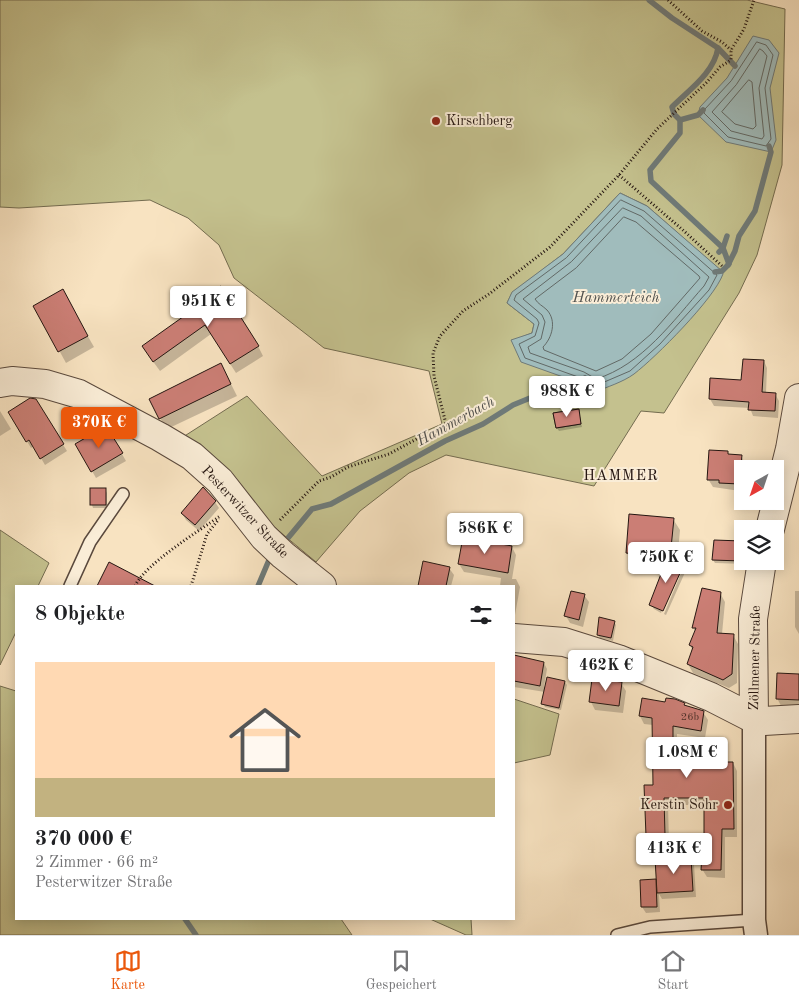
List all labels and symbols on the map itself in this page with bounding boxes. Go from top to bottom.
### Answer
place label: Kirschberg [446,114,513,128]
marker: Kirschberg [430,115,442,127]
pin: 951K € [167,286,249,328]
water label: Hammerteich [572,291,660,306]
pin: 988K € [526,376,608,418]
water label: Hammerbach [414,394,498,450]
pin: 370K € [58,406,140,449]
north arrow [734,460,784,510]
street label: Pesterwitzer Straße [199,463,291,561]
district label: HAMMER [583,469,659,484]
pin: 586K € [444,512,526,555]
pin: 750K € [625,542,707,584]
street label: Zöllmener Straße [747,605,763,711]
pin: 462K € [565,650,647,692]
house number: 26b [681,712,700,723]
pin: 1.08M € [641,736,733,779]
place label: Kerstin Sohr [640,798,718,812]
marker: Kerstin Sohr [722,799,734,811]
pin: 413K € [633,832,715,875]

